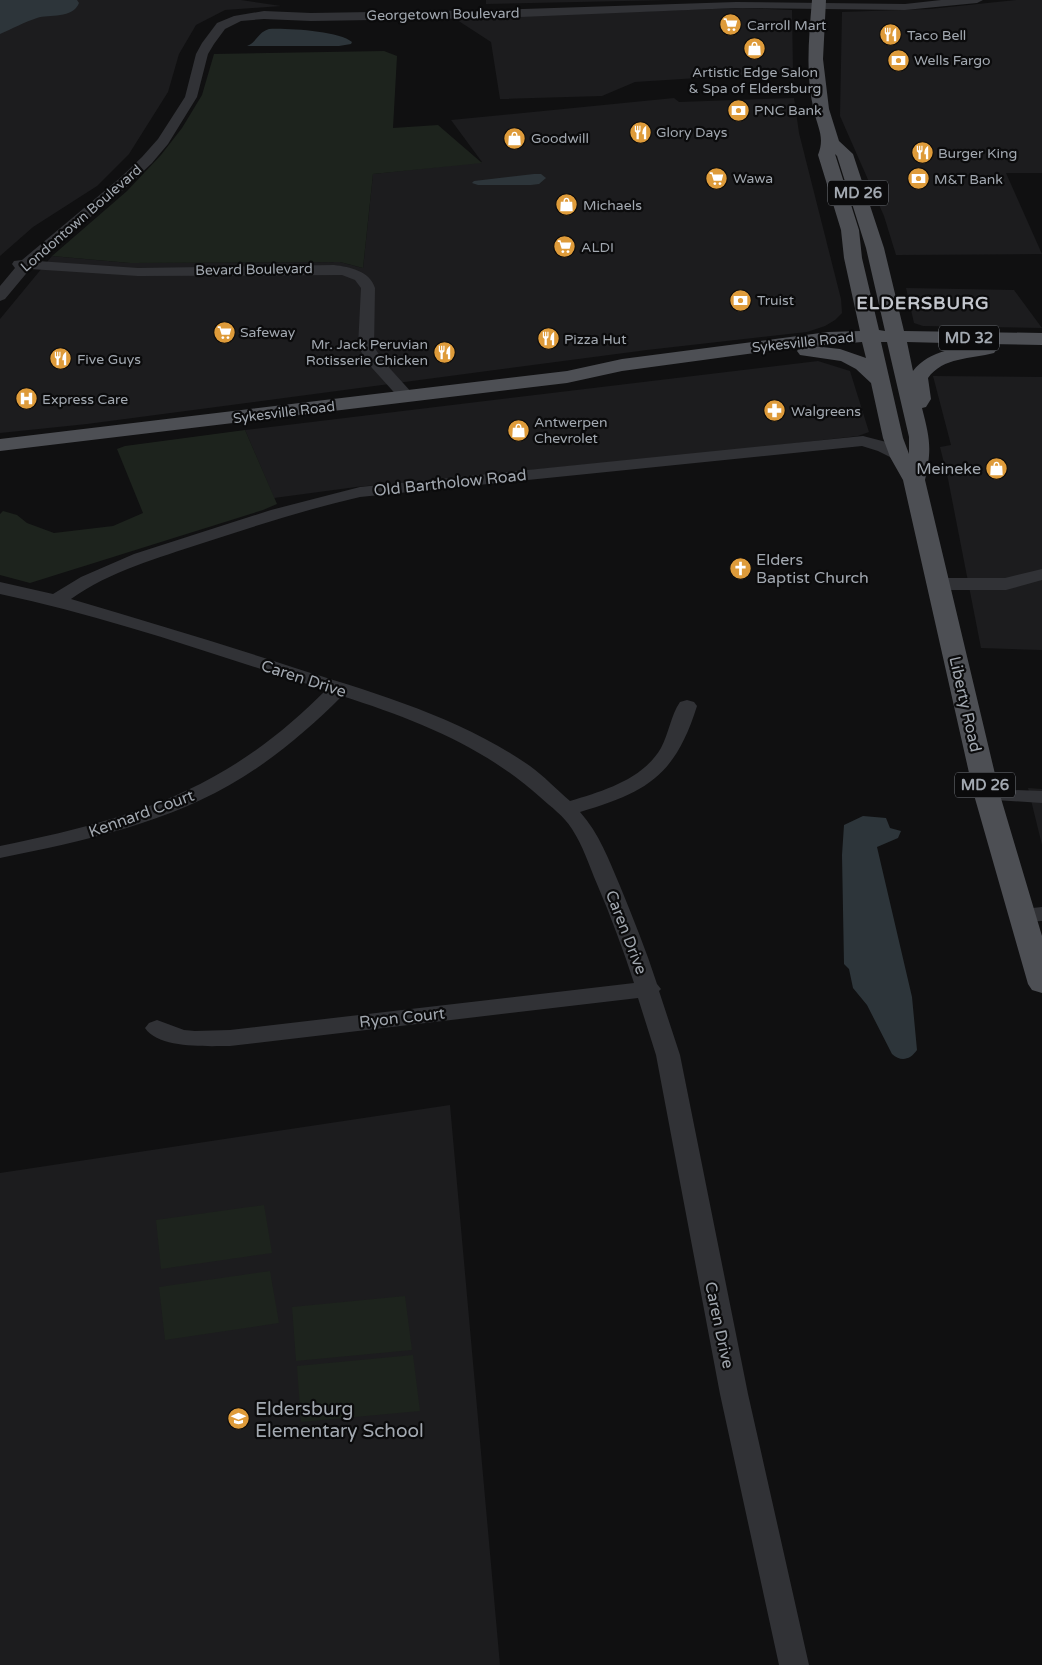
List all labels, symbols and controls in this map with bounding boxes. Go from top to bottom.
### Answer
street label: Georgetown Boulevard [366,5,520,24]
supermarket icon: Carroll Mart [719,13,743,37]
place label: Carroll Mart [747,17,827,34]
restaurant icon: Taco Bell [879,23,903,47]
place label: Taco Bell [907,27,966,44]
shop icon: Artistic Edge Salon & Spa of Eldersburg [743,37,767,61]
bank icon: Wells Fargo [886,48,910,72]
place label: Wells Fargo [914,52,991,69]
place label: Artistic Edge Salon & Spa of Eldersburg [689,64,821,97]
bank icon: PNC Bank [726,98,750,122]
place label: PNC Bank [754,102,822,119]
restaurant icon: Glory Days [628,120,652,144]
place label: Glory Days [656,124,728,141]
shop icon: Goodwill [503,126,527,150]
place label: Goodwill [531,130,589,147]
restaurant icon: Burger King [910,141,934,165]
place label: Burger King [938,145,1017,162]
street label: Londontown Boulevard [17,161,145,276]
supermarket icon: Wawa [705,166,729,190]
bank icon: M&T Bank [906,167,930,191]
place label: Wawa [733,170,773,187]
place label: M&T Bank [934,171,1003,188]
road number: MD 26 [828,180,888,206]
shop icon: Michaels [555,193,579,217]
place label: Michaels [583,197,642,214]
supermarket icon: ALDI [553,235,577,259]
place label: ALDI [581,239,614,256]
street label: Bevard Boulevard [195,260,313,279]
bank icon: Truist [729,288,753,312]
place label: Truist [757,292,795,309]
district label: ELDERSBURG [856,292,990,314]
supermarket icon: Safeway [212,320,236,344]
place label: Safeway [240,324,296,341]
road number: MD 32 [939,326,999,350]
restaurant icon: Pizza Hut [536,327,560,351]
street label: Sykesville Road [751,329,855,356]
place label: Pizza Hut [564,331,627,348]
place label: Mr. Jack Peruvian Rotisserie Chicken [306,336,428,369]
restaurant icon: Mr. Jack Peruvian Rotisserie Chicken [432,340,456,364]
restaurant icon: Five Guys [49,347,73,371]
place label: Five Guys [77,351,141,368]
hospital icon: Express Care [14,387,38,411]
place label: Express Care [42,391,128,408]
street label: Sykesville Road [232,398,336,427]
pharmacy icon: Walgreens [763,399,787,423]
place label: Walgreens [791,403,861,420]
place label: Antwerpen Chevrolet [534,414,608,447]
shop icon: Antwerpen Chevrolet [506,418,530,442]
shop icon: Meineke [985,456,1009,480]
place label: Meineke [916,459,981,479]
street label: Old Bartholow Road [373,465,527,501]
place label: Elders Baptist Church [756,550,869,588]
church icon: Elders Baptist Church [728,556,752,580]
street label: Liberty Road [944,654,986,754]
street label: Caren Drive [259,656,349,702]
road number: MD 26 [955,772,1015,798]
street label: Kennard Court [86,786,197,842]
street label: Caren Drive [601,888,651,977]
street label: Ryon Court [358,1004,446,1032]
street label: Caren Drive [700,1280,738,1371]
place label: Eldersburg Elementary School [255,1398,424,1442]
school or university icon: Eldersburg Elementary School [227,1407,251,1431]

